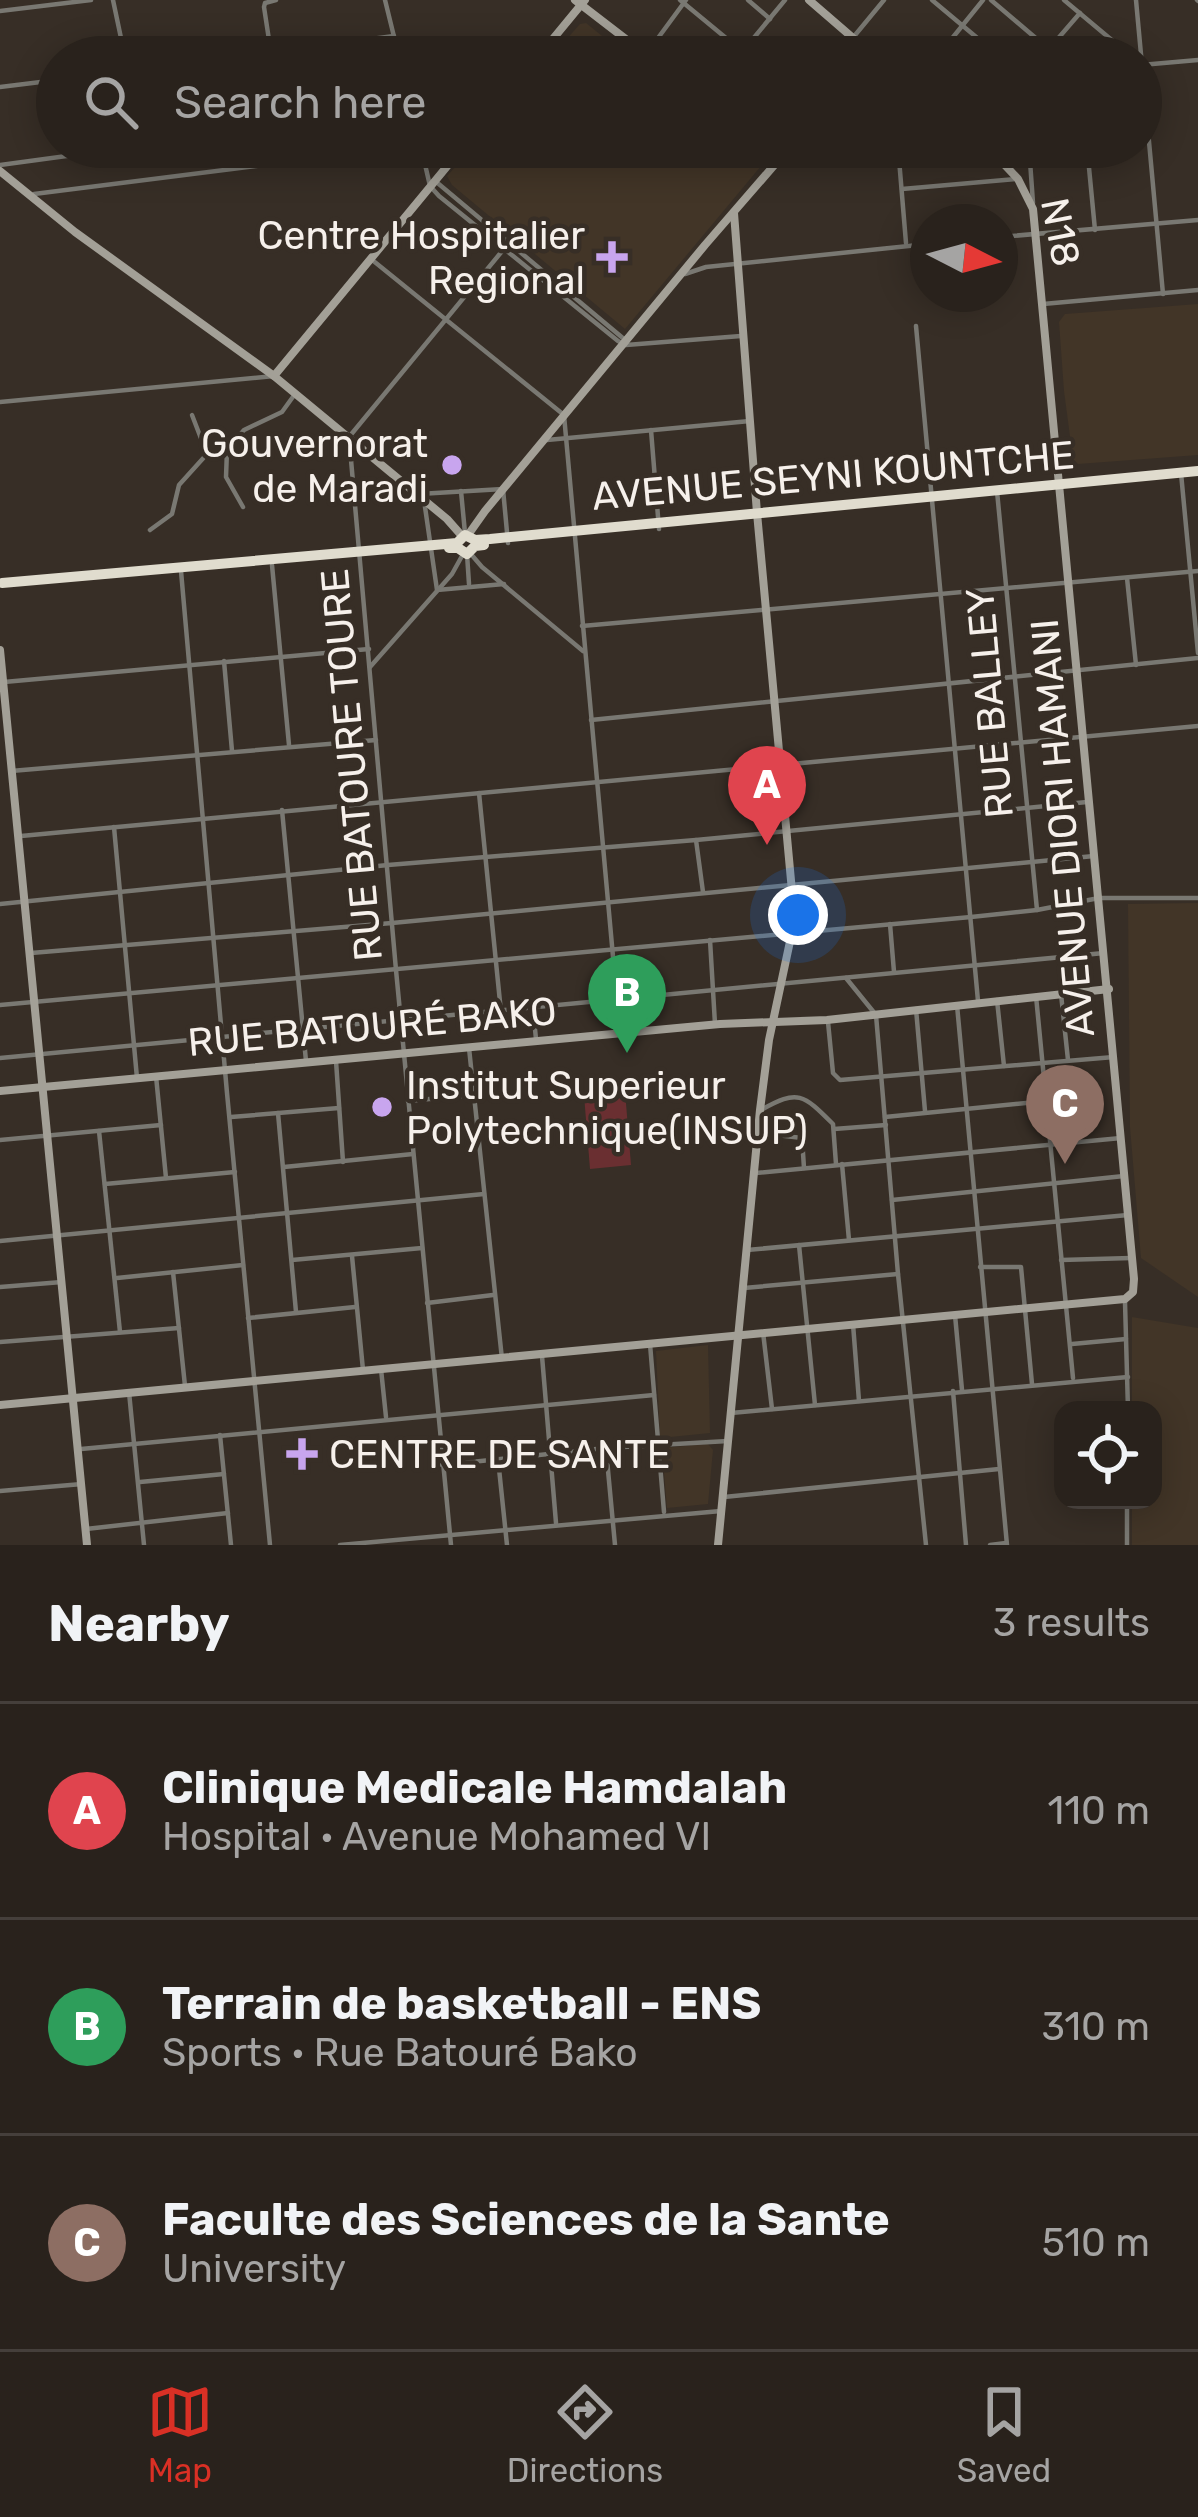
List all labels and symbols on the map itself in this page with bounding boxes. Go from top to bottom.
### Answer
street label: N18 [1031,194,1089,270]
north arrow [910,204,1018,312]
place label: Centre Hospitalier Regional [258,213,585,304]
marker: Centre Hospitalier Regional [596,241,628,273]
place label: Gouvernorat de Maradi [201,421,428,512]
street label: AVENUE SEYNI KOUNTCHE [590,432,1076,520]
marker: Gouvernorat de Maradi [439,452,465,478]
street label: RUE BATOURE TOURE [312,567,392,963]
street label: RUE BALLEY [957,586,1023,820]
street label: AVENUE DIORI HAMANI [1022,617,1104,1039]
pin: A [728,746,806,845]
your location [768,885,828,945]
pin: B [588,954,666,1053]
street label: RUE BATOURÉ BAKO [186,988,558,1066]
place label: Institut Superieur Polytechnique(INSUP) [406,1063,808,1154]
pin: C [1026,1065,1104,1164]
marker: Institut Superieur Polytechnique(INSUP) [369,1094,395,1120]
place label: CENTRE DE SANTE [329,1432,670,1478]
marker: CENTRE DE SANTE [286,1438,318,1470]

